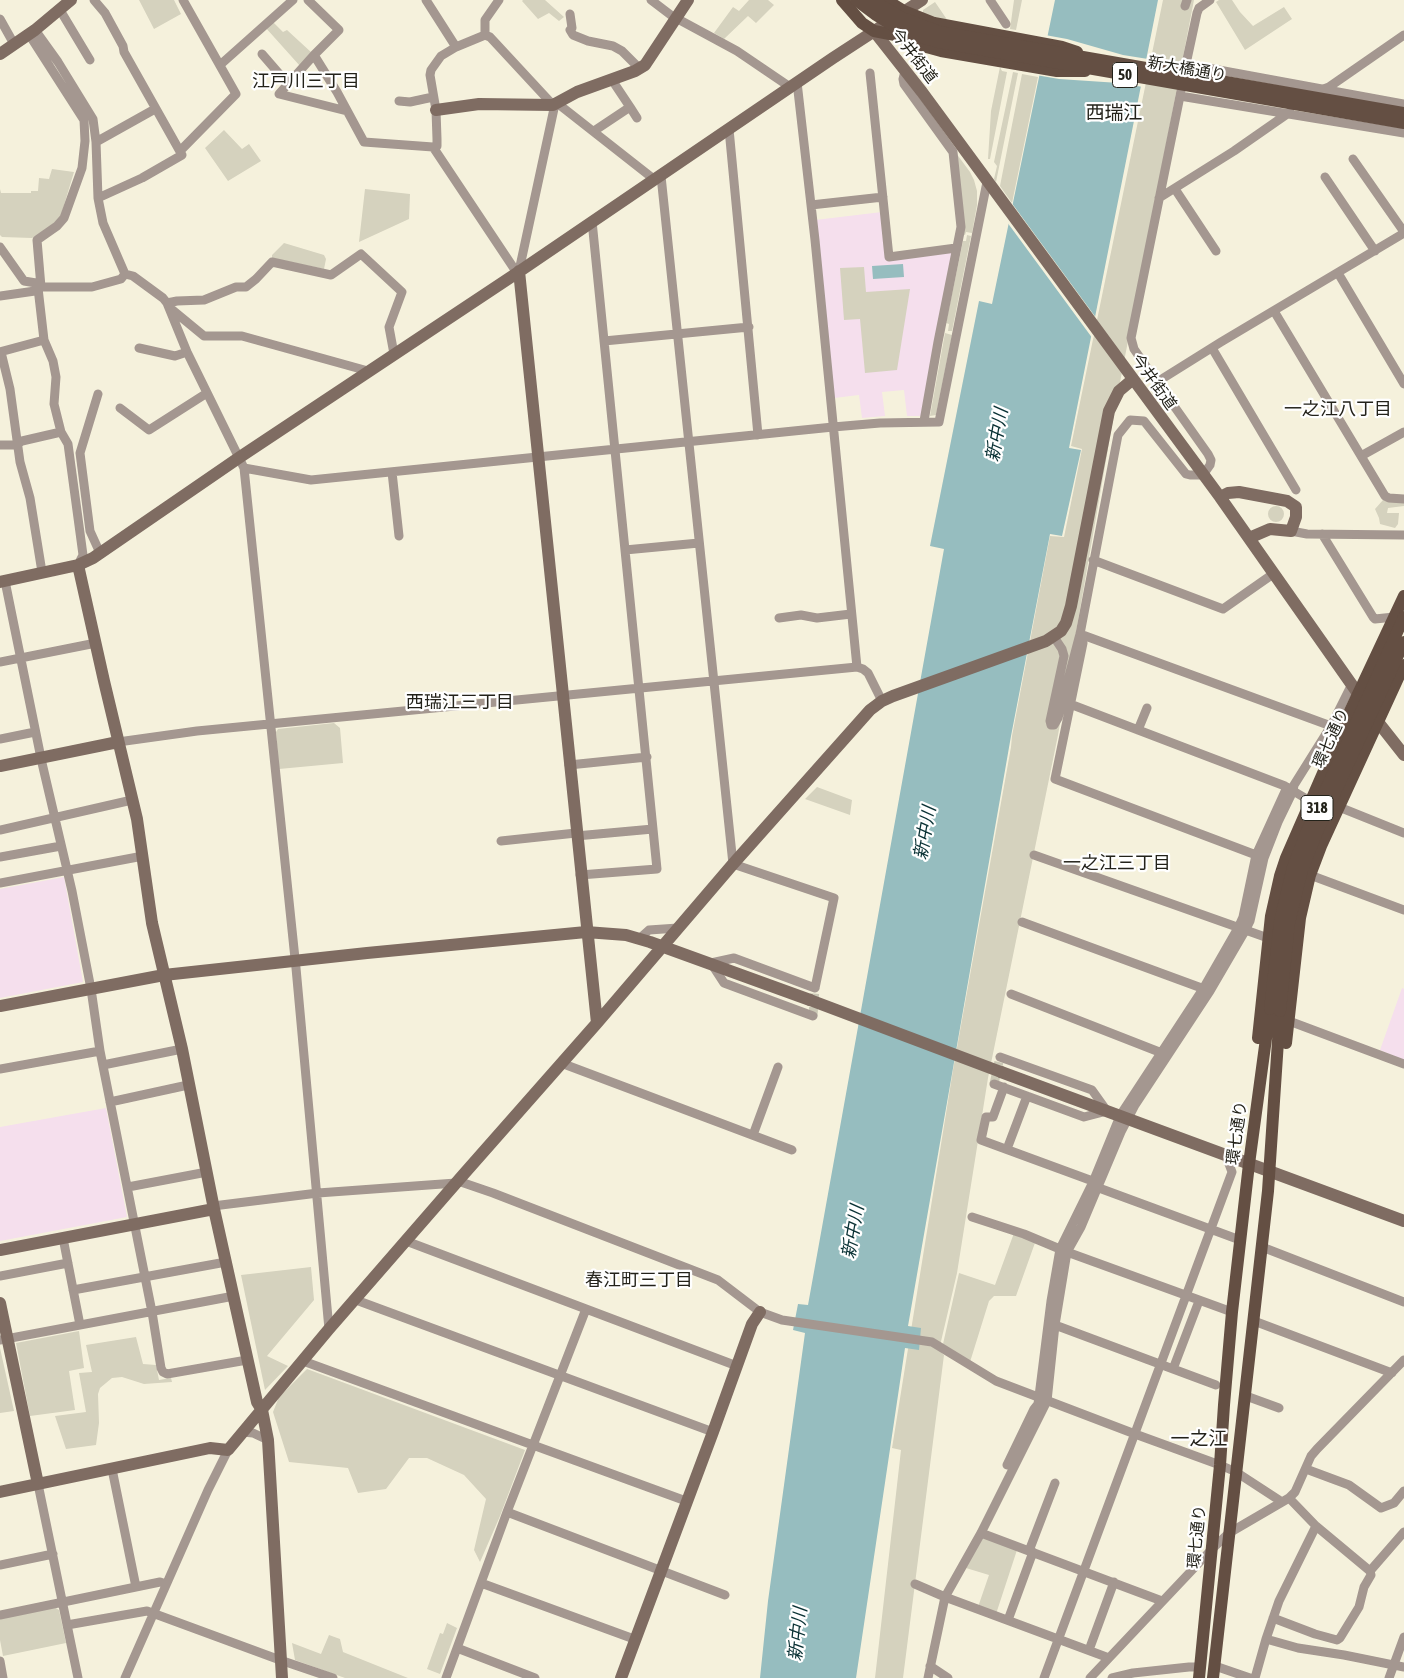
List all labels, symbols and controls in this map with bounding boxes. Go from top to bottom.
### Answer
street label: 今井街道 [887,25,941,87]
street label: 新大橋通り [1146,53,1228,85]
road number: 50 [1112,62,1138,88]
district label: 江戸川三丁目 [252,70,360,92]
district label: 西瑞江 [1086,102,1142,124]
street label: 今井街道 [1127,350,1181,414]
district label: 一之江八丁目 [1284,398,1392,420]
water label: 新中川 [982,407,1012,463]
district label: 西瑞江三丁目 [406,691,514,713]
street label: 環七通り [1309,705,1353,771]
road number: 318 [1301,796,1333,820]
water label: 新中川 [910,805,940,861]
district label: 一之江三丁目 [1063,852,1171,874]
street label: 環七通り [1223,1100,1251,1166]
water label: 新中川 [838,1204,868,1260]
district label: 春江町三丁目 [585,1269,693,1291]
district label: 一之江 [1171,1428,1227,1450]
street label: 環七通り [1184,1504,1210,1570]
water label: 新中川 [784,1606,812,1662]

